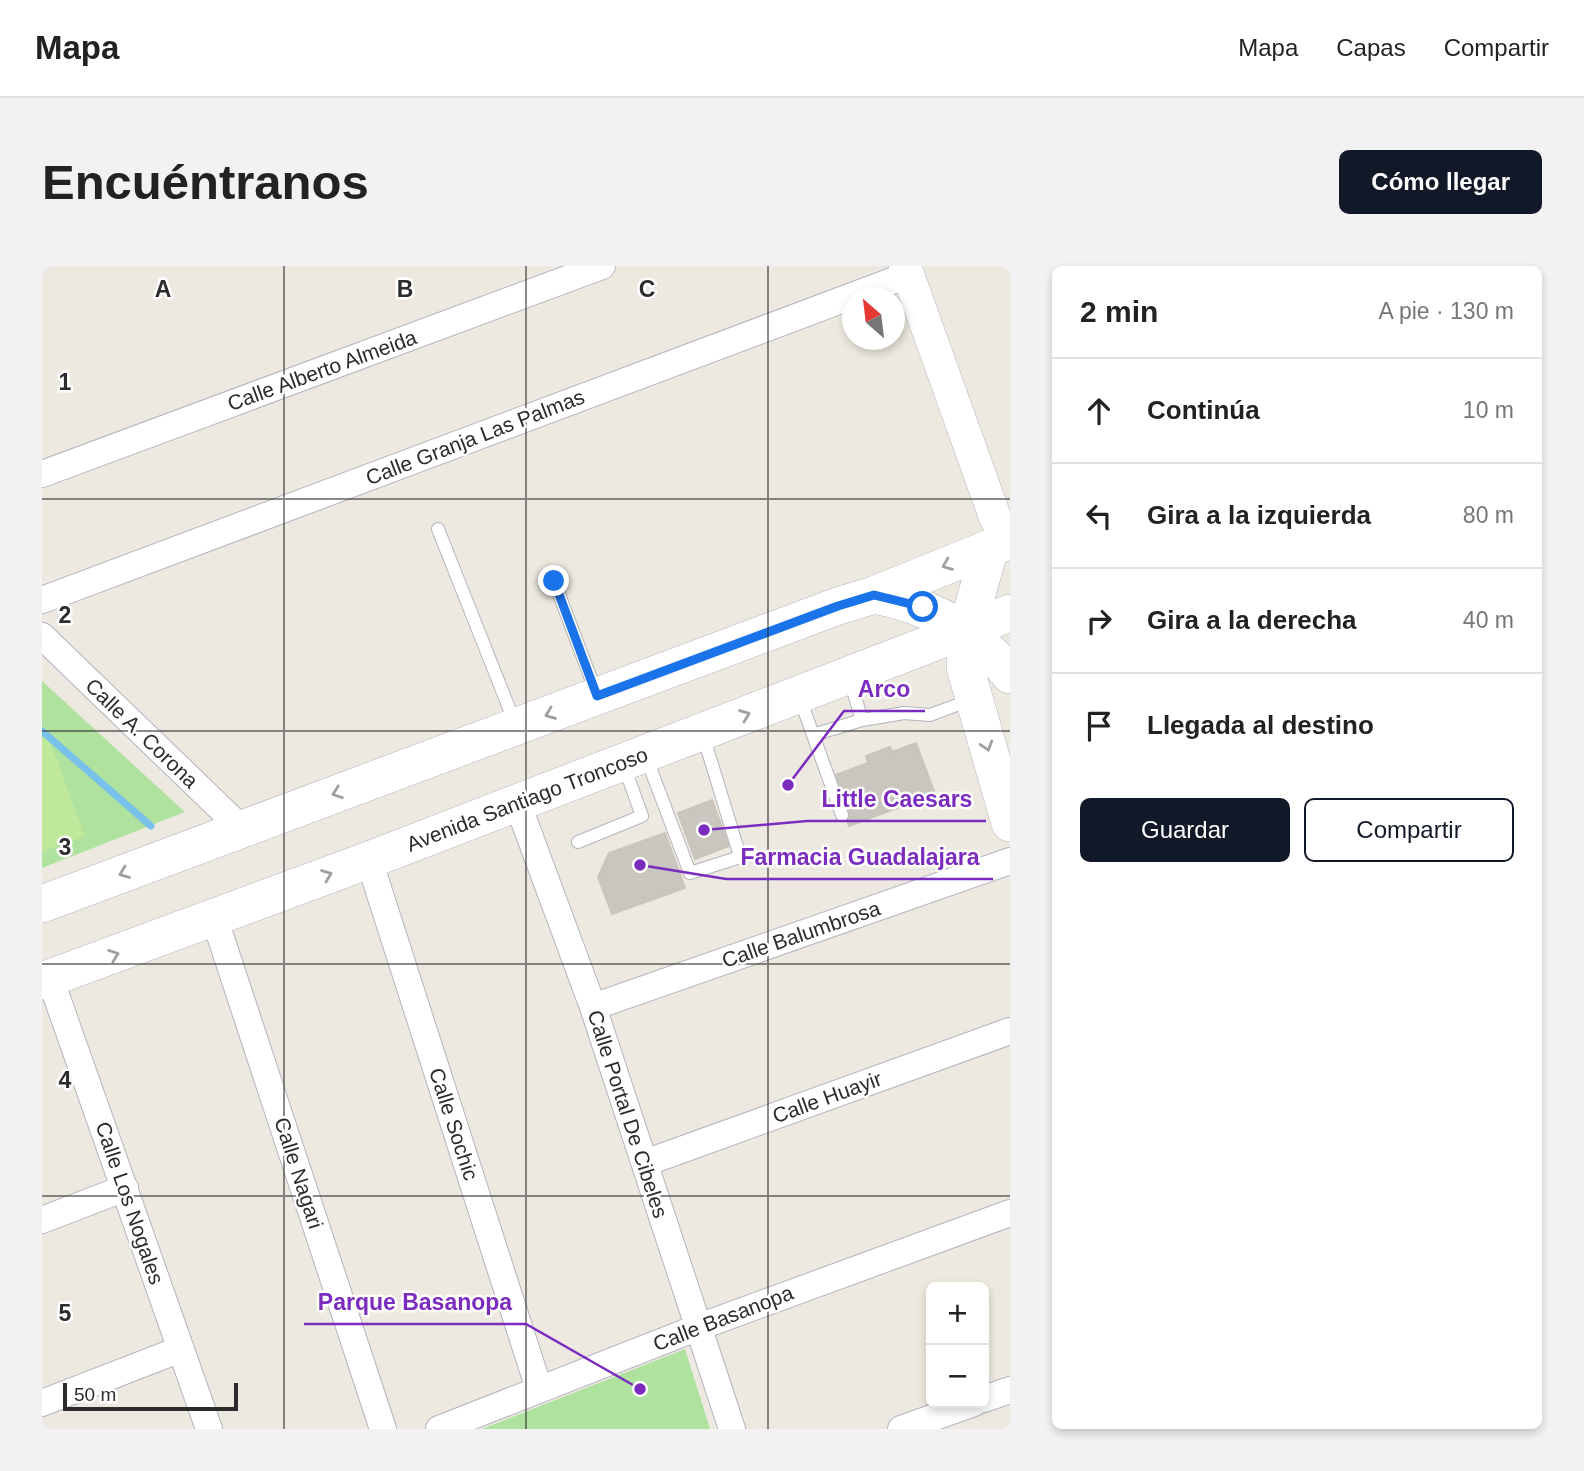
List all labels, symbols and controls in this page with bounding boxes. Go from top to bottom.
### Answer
text: Mapa [35,29,119,66]
text: Mapa [1238,34,1298,61]
text: Capas [1336,34,1406,61]
text: Compartir [1444,34,1549,61]
button: Cómo llegar [1339,150,1542,214]
text: Encuéntranos [42,155,369,209]
text: A [155,276,171,302]
text: B [397,276,413,302]
text: C [639,276,655,302]
north arrow [842,287,905,350]
text: 2 min [1080,295,1158,328]
text: A pie · 130 m [1378,298,1514,324]
street label: Calle Alberto Almeida [224,325,420,415]
text: 1 [59,369,72,395]
street label: Calle Granja Las Palmas [362,385,588,489]
icon: ahead [1080,392,1118,430]
text: Continúa [1147,395,1260,425]
text: 10 m [1463,397,1514,423]
icon: left [1080,497,1118,535]
text: Gira a la izquierda [1147,500,1371,530]
text: 80 m [1463,502,1514,528]
one-way arrow [941,557,953,571]
route end [538,565,569,596]
route start [907,591,938,622]
text: 2 [59,602,71,628]
icon: right [1080,602,1118,640]
text: Gira a la derecha [1147,605,1357,635]
text: 40 m [1463,607,1514,633]
callout: Arco [844,667,925,711]
street label: Calle A. Corona [81,674,203,793]
text: Arco [858,676,910,702]
one-way arrow [545,705,557,719]
icon: arrive [1080,707,1118,745]
one-way arrow [739,709,751,723]
text: Llegada al destino [1147,710,1374,740]
one-way arrow [978,739,993,751]
street label: Avenida Santiago Troncoso [403,742,651,856]
callout: Little Caesars [807,777,986,821]
one-way arrow [331,785,343,799]
text: Little Caesars [822,786,972,812]
button: Guardar [1080,798,1290,862]
button: Compartir [1304,798,1514,862]
text: 3 [59,834,71,860]
callout: Farmacia Guadalajara [726,835,993,879]
text: Farmacia Guadalajara [740,844,980,870]
one-way arrow [118,865,130,879]
one-way arrow [320,869,333,883]
street label: Calle Balumbrosa [719,896,883,972]
one-way arrow [107,949,119,963]
street label: Calle Portal De Cibeles [584,1007,672,1221]
street label: Calle Sochic [425,1065,483,1183]
text: 4 [59,1067,72,1093]
street label: Calle Huayir [769,1067,885,1127]
street label: Calle Nagari [270,1114,328,1232]
street label: Calle Los Nogales [91,1119,169,1287]
callout: Parque Basanopa [304,1280,526,1324]
street label: Calle Basanopa [650,1281,797,1355]
map controls [926,1282,989,1408]
button: + [926,1282,989,1345]
text: Parque Basanopa [318,1289,512,1315]
text: 5 [59,1300,72,1326]
button: − [926,1345,989,1408]
scale bar [63,1380,238,1412]
text: 50 m [74,1384,116,1405]

